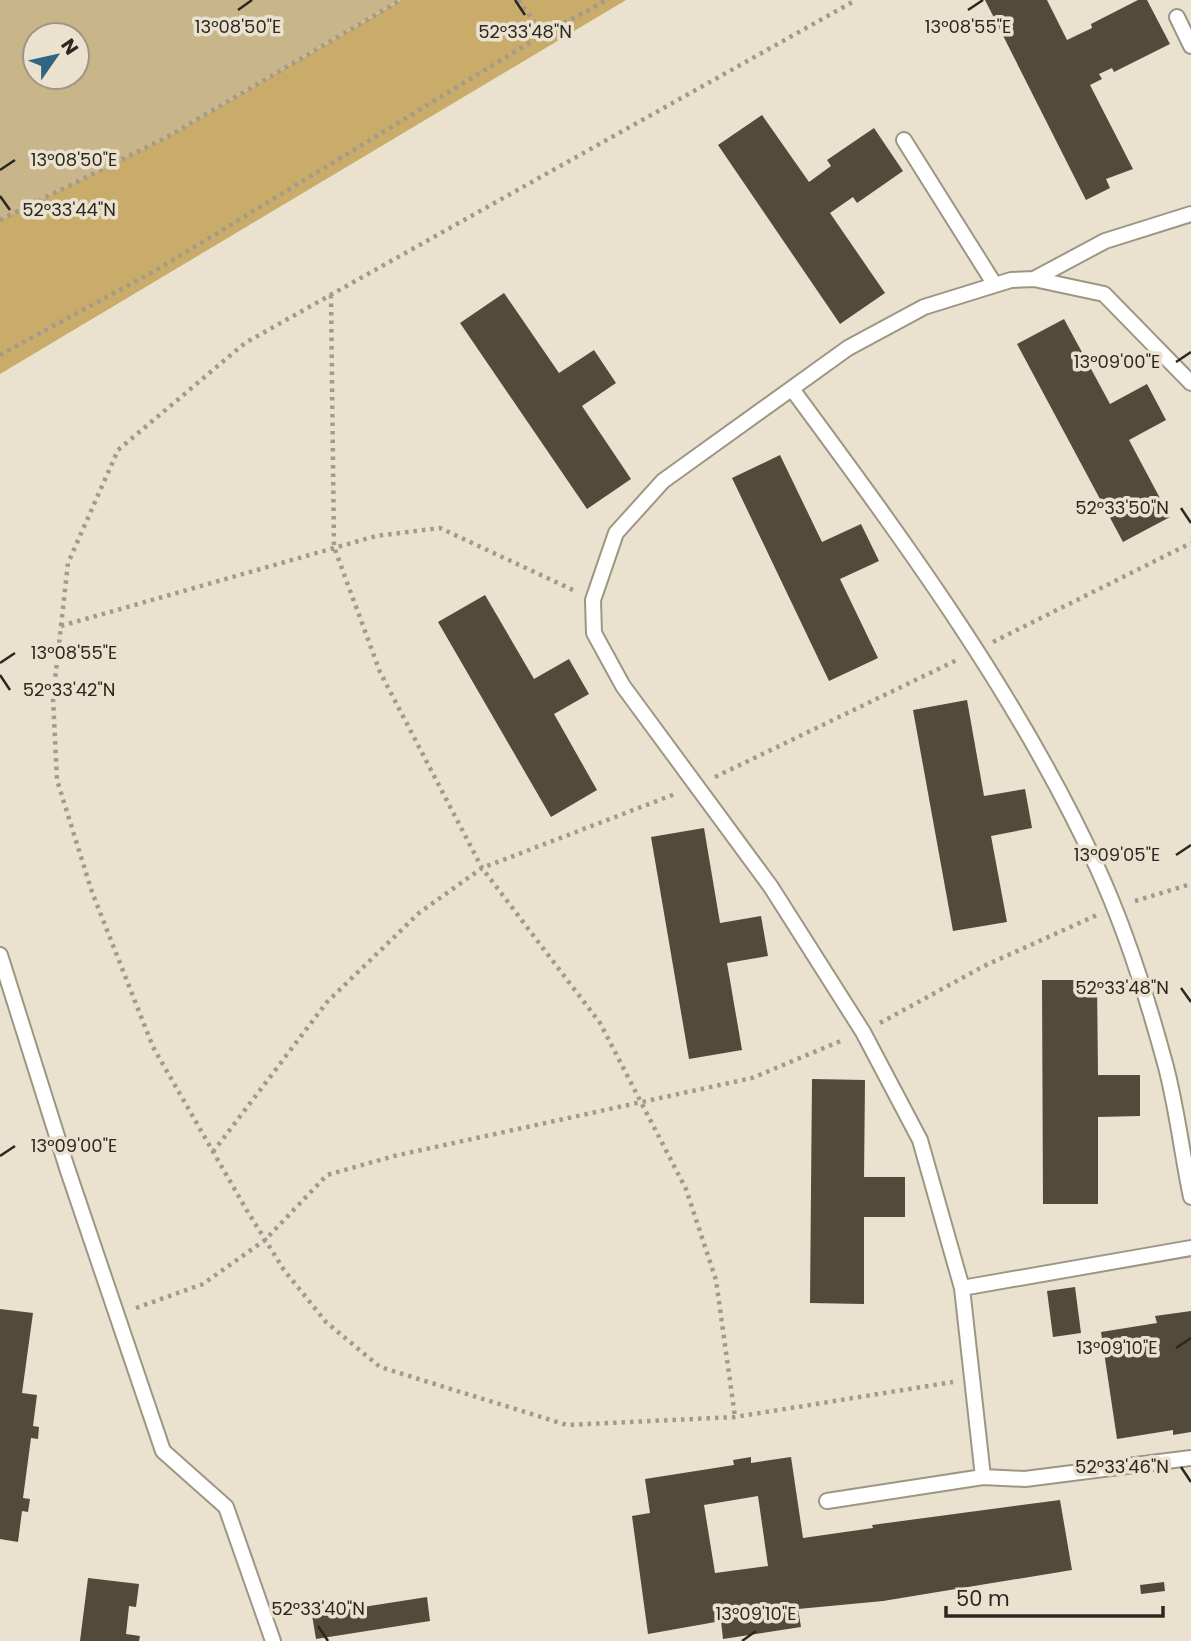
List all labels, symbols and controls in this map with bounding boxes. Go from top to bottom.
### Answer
text: 13°08'50"E [195,14,281,39]
text: 13°08'55"E [925,14,1011,39]
text: 52°33'48"N [478,19,572,44]
north arrow [21,21,91,91]
text: N [54,33,85,60]
text: 13°08'50"E [31,147,117,172]
text: 52°33'44"N [22,197,116,222]
text: 13°09'00"E [1074,349,1160,374]
text: 52°33'50"N [1075,495,1169,520]
text: 13°08'55"E [31,640,117,665]
text: 52°33'42"N [23,677,115,702]
text: 13°09'05"E [1074,842,1160,867]
text: 52°33'48"N [1075,975,1169,1000]
text: 13°09'00"E [31,1133,117,1158]
text: 13°09'10"E [1077,1335,1157,1360]
text: 52°33'46"N [1075,1454,1169,1479]
scale bar [946,1574,1163,1618]
text: 50 m [956,1584,1010,1613]
text: 52°33'40"N [271,1596,365,1621]
text: 13°09'10"E [716,1601,796,1626]

